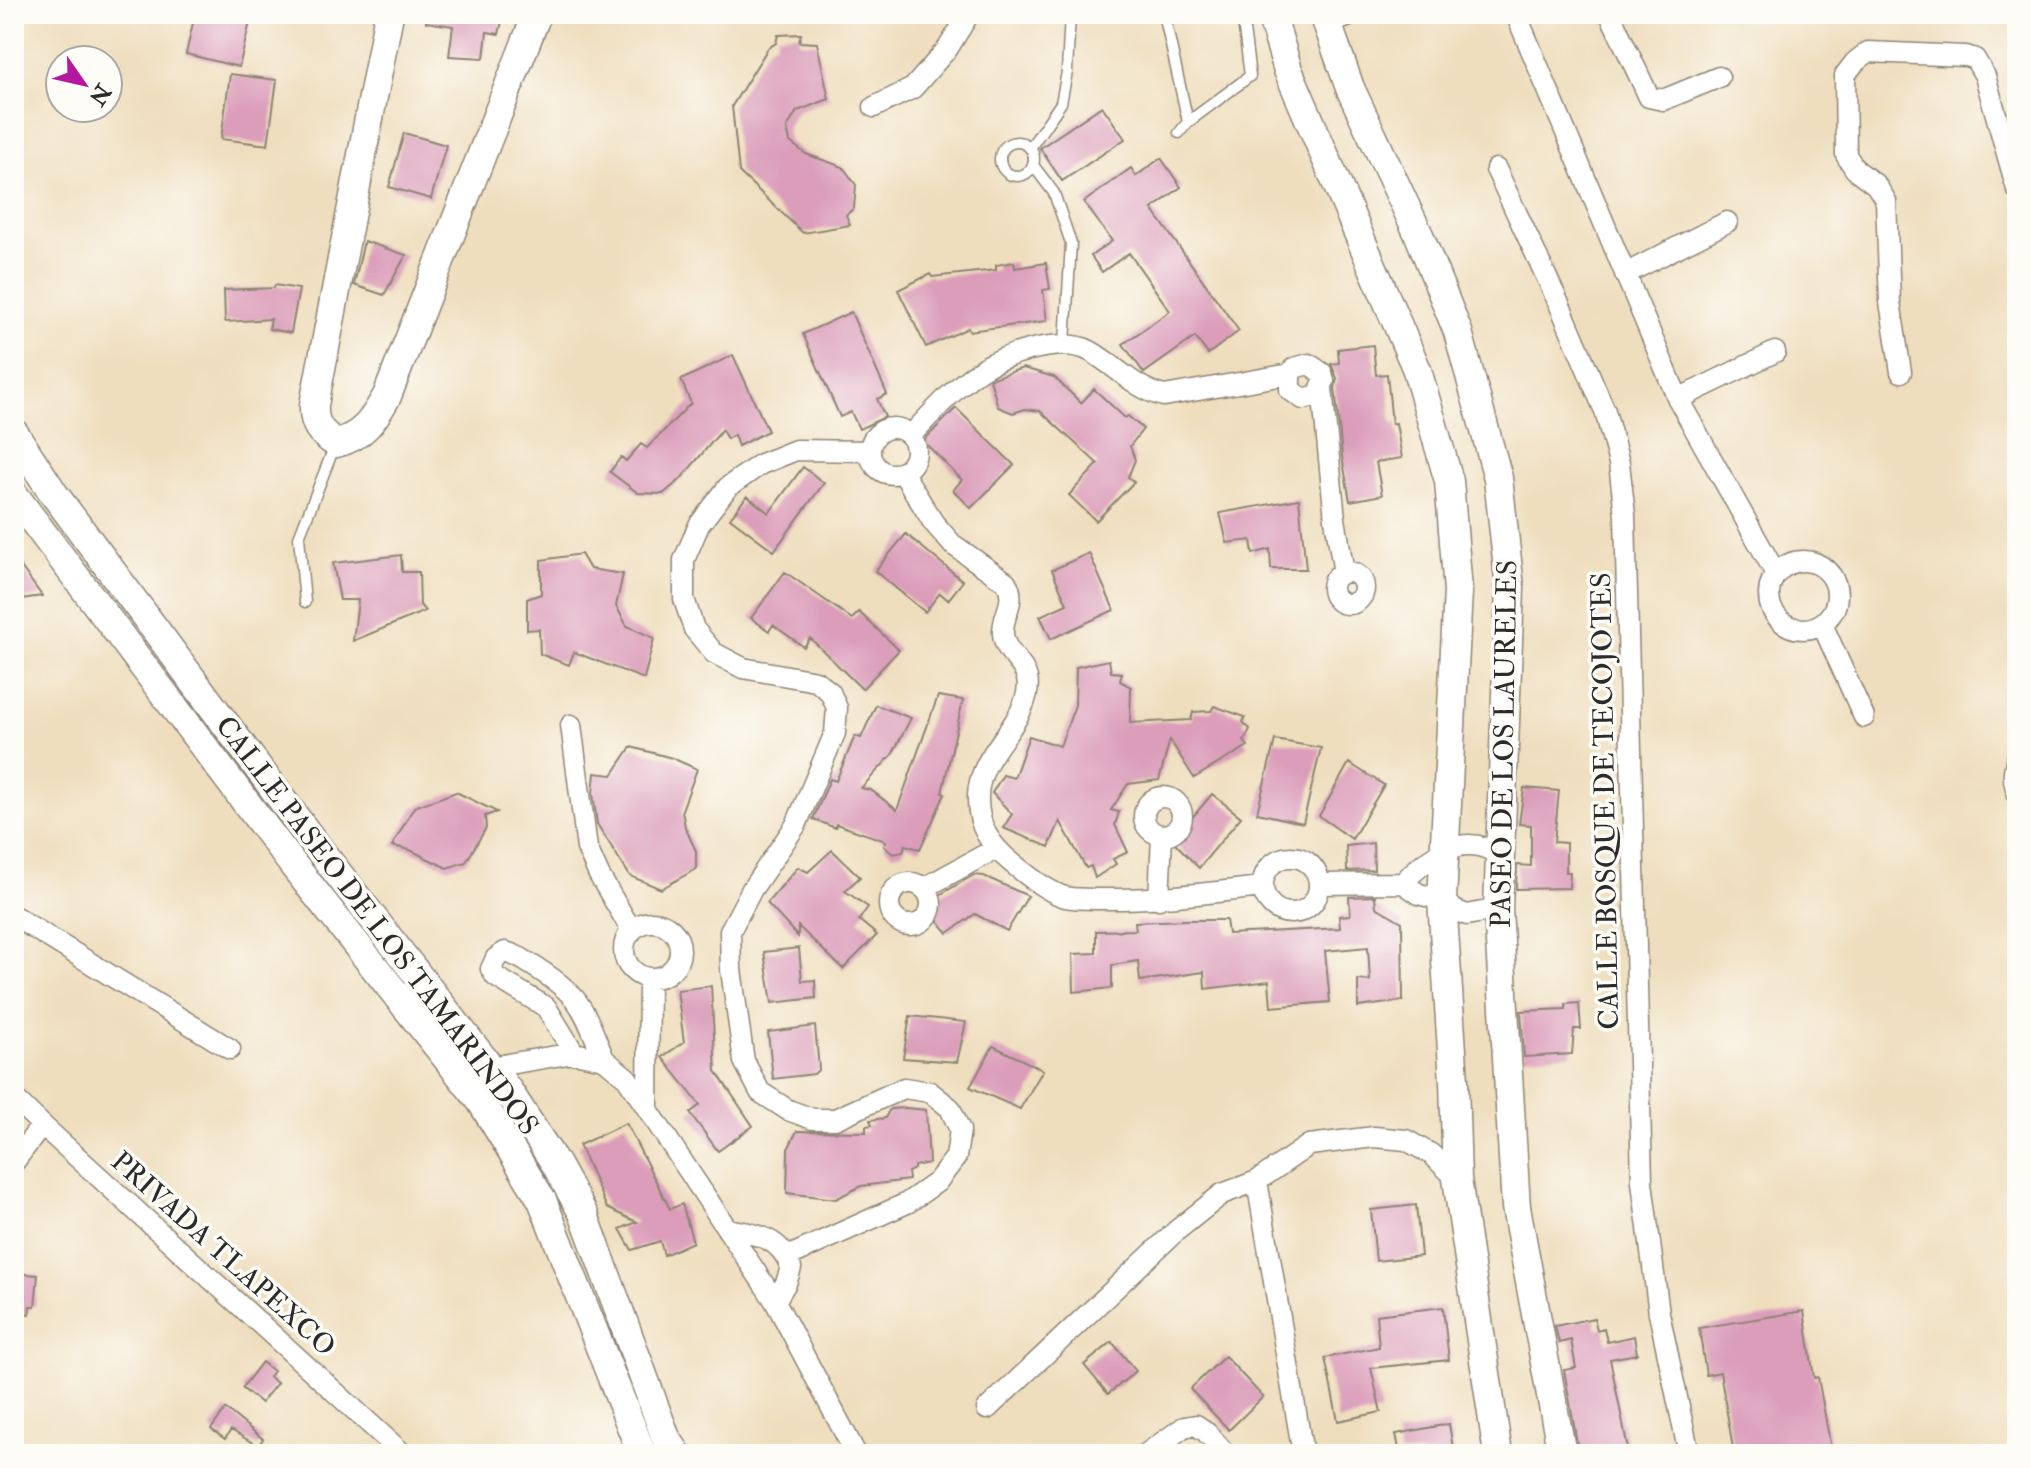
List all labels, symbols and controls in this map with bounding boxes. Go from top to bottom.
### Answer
north arrow [44,44,124,124]
text: N [82,78,117,111]
street label: PASEO DE LOS LAURELES [1484,560,1525,929]
street label: CALLE BOSQUE DE TECOJOTES [1584,572,1627,1030]
street label: CALLE PASEO DE LOS TAMARINDOS [208,709,546,1142]
street label: PRIVADA TLAPEXCO [104,1144,342,1364]

